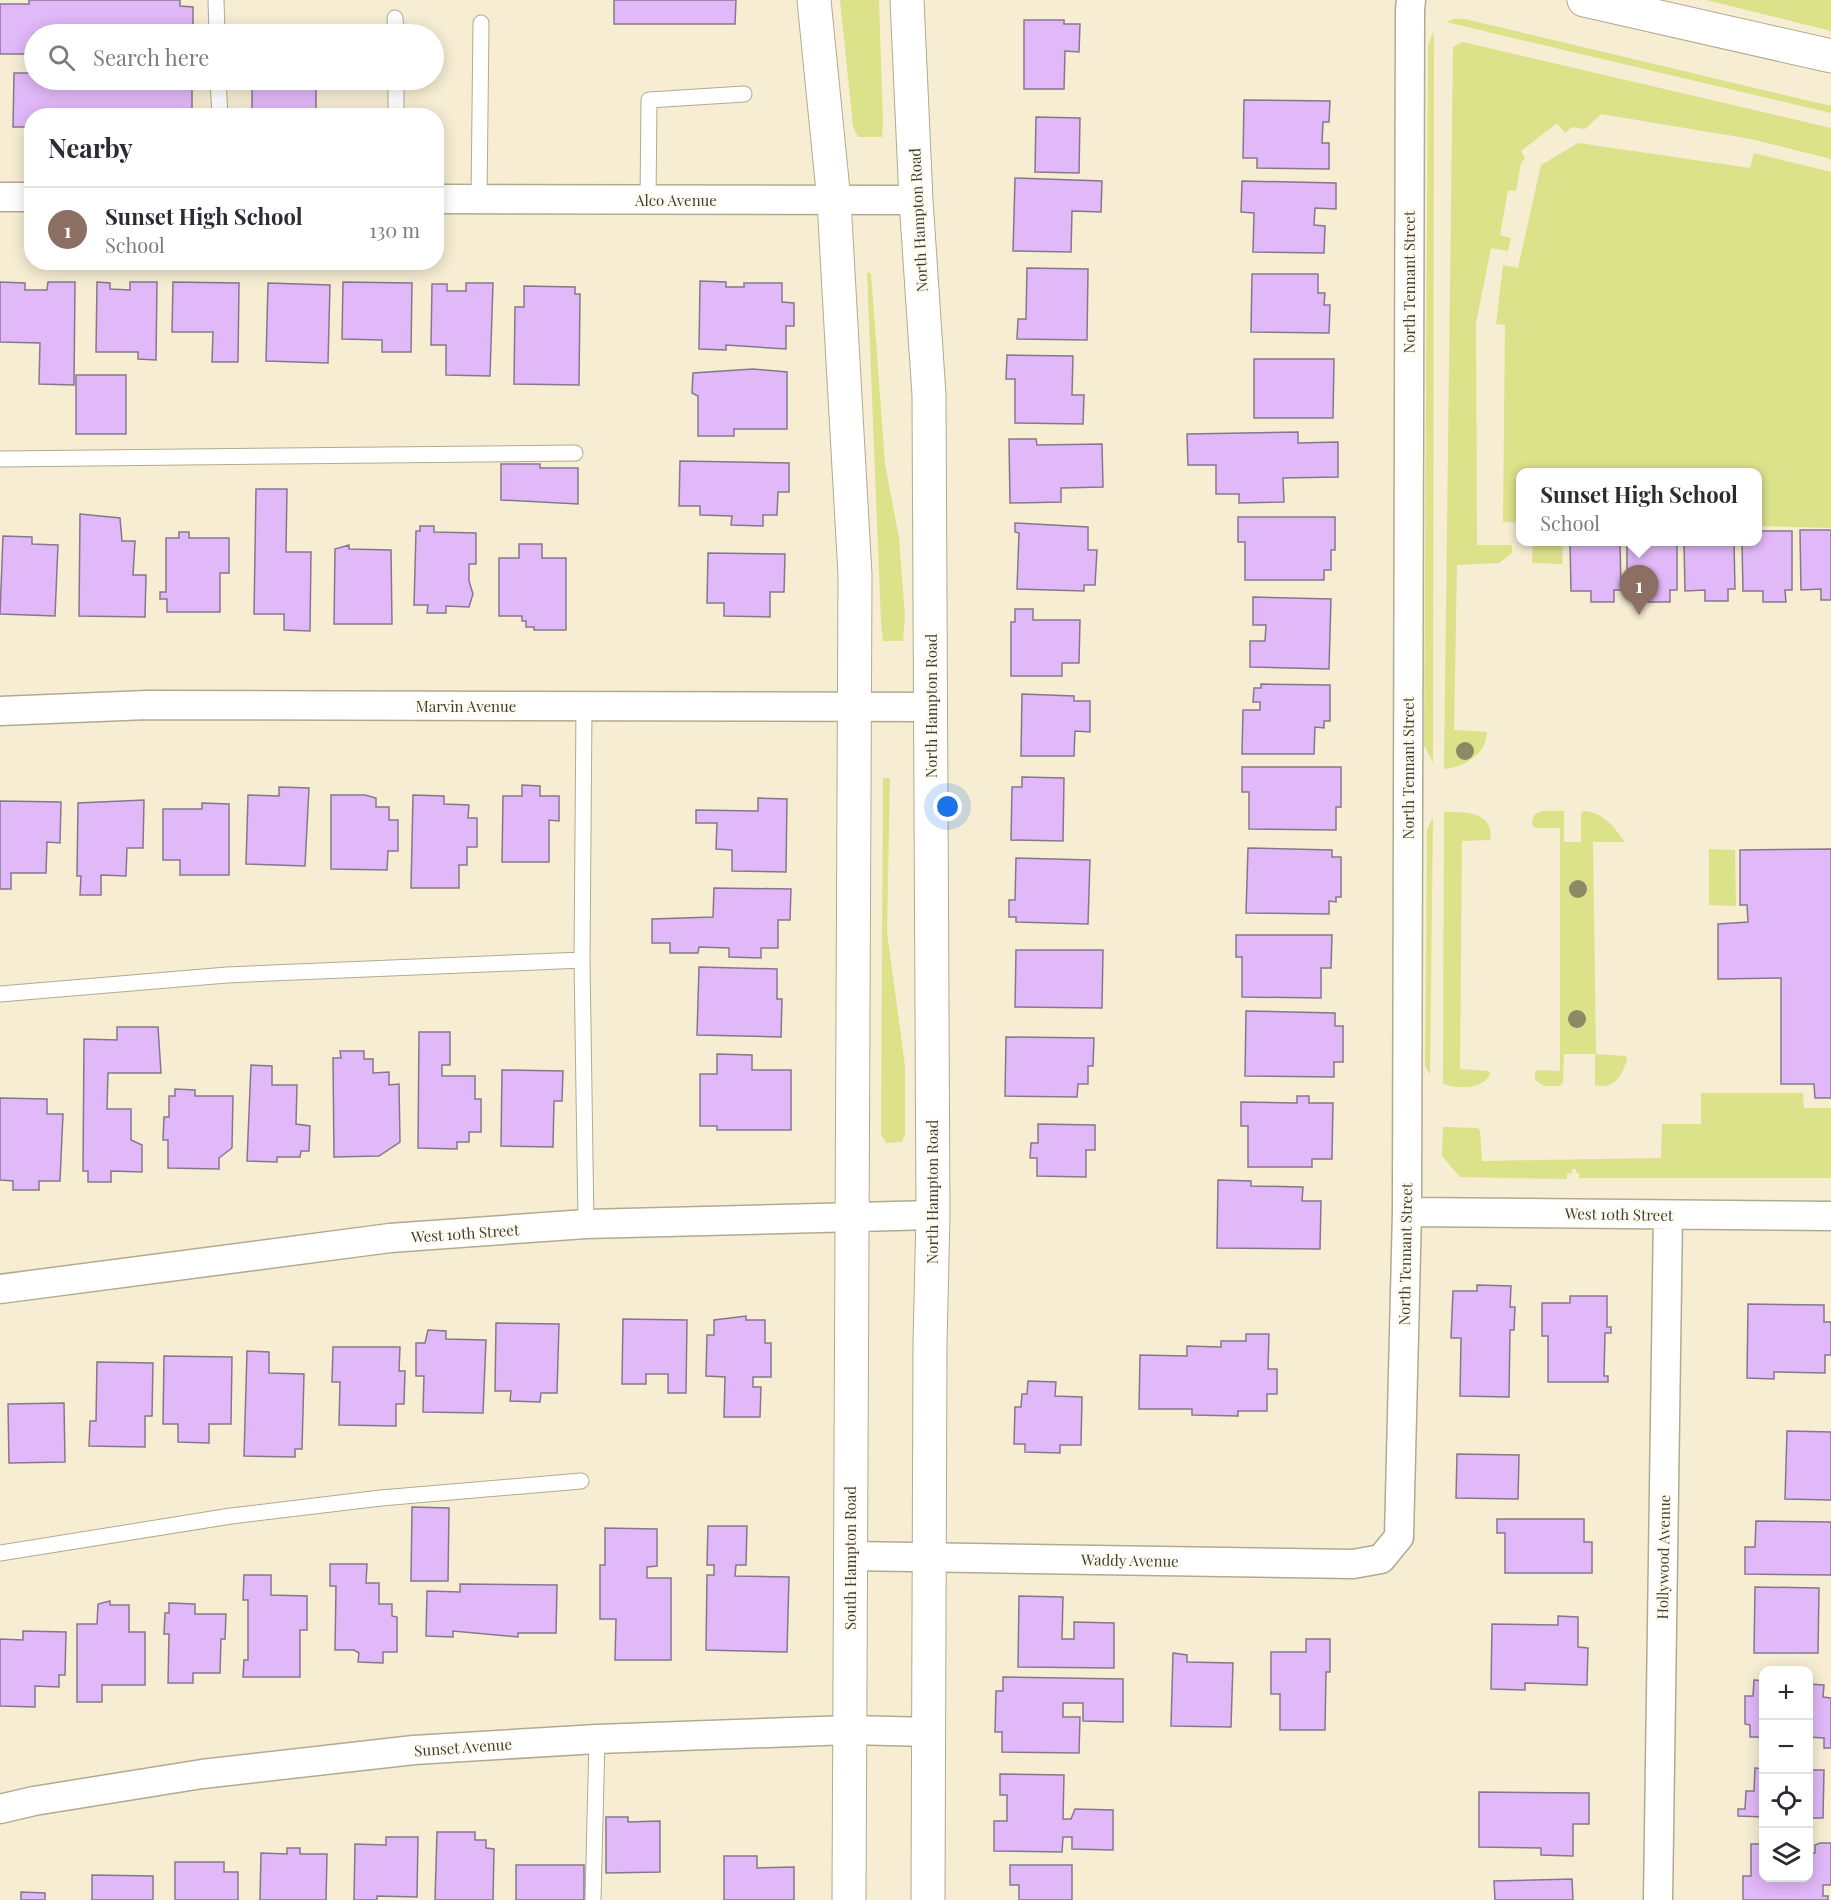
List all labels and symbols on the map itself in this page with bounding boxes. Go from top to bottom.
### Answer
street label: North Hampton Road [904,147,932,293]
street label: Alco Avenue [634,190,717,210]
street label: North Tennant Street [1399,210,1419,353]
pin: 1 [1620,566,1658,615]
street label: North Hampton Road [921,634,941,778]
street label: Marvin Avenue [416,696,516,716]
street label: North Tennant Street [1398,696,1418,839]
your location [933,792,962,821]
street label: North Hampton Road [922,1120,942,1264]
street label: North Tennant Street [1394,1182,1416,1325]
street label: West 10th Street [1564,1203,1674,1225]
street label: West 10th Street [409,1219,520,1247]
street label: South Hampton Road [840,1486,860,1630]
street label: Hollywood Avenue [1652,1495,1674,1619]
street label: Waddy Avenue [1080,1549,1179,1571]
street label: Sunset Avenue [413,1734,513,1760]

